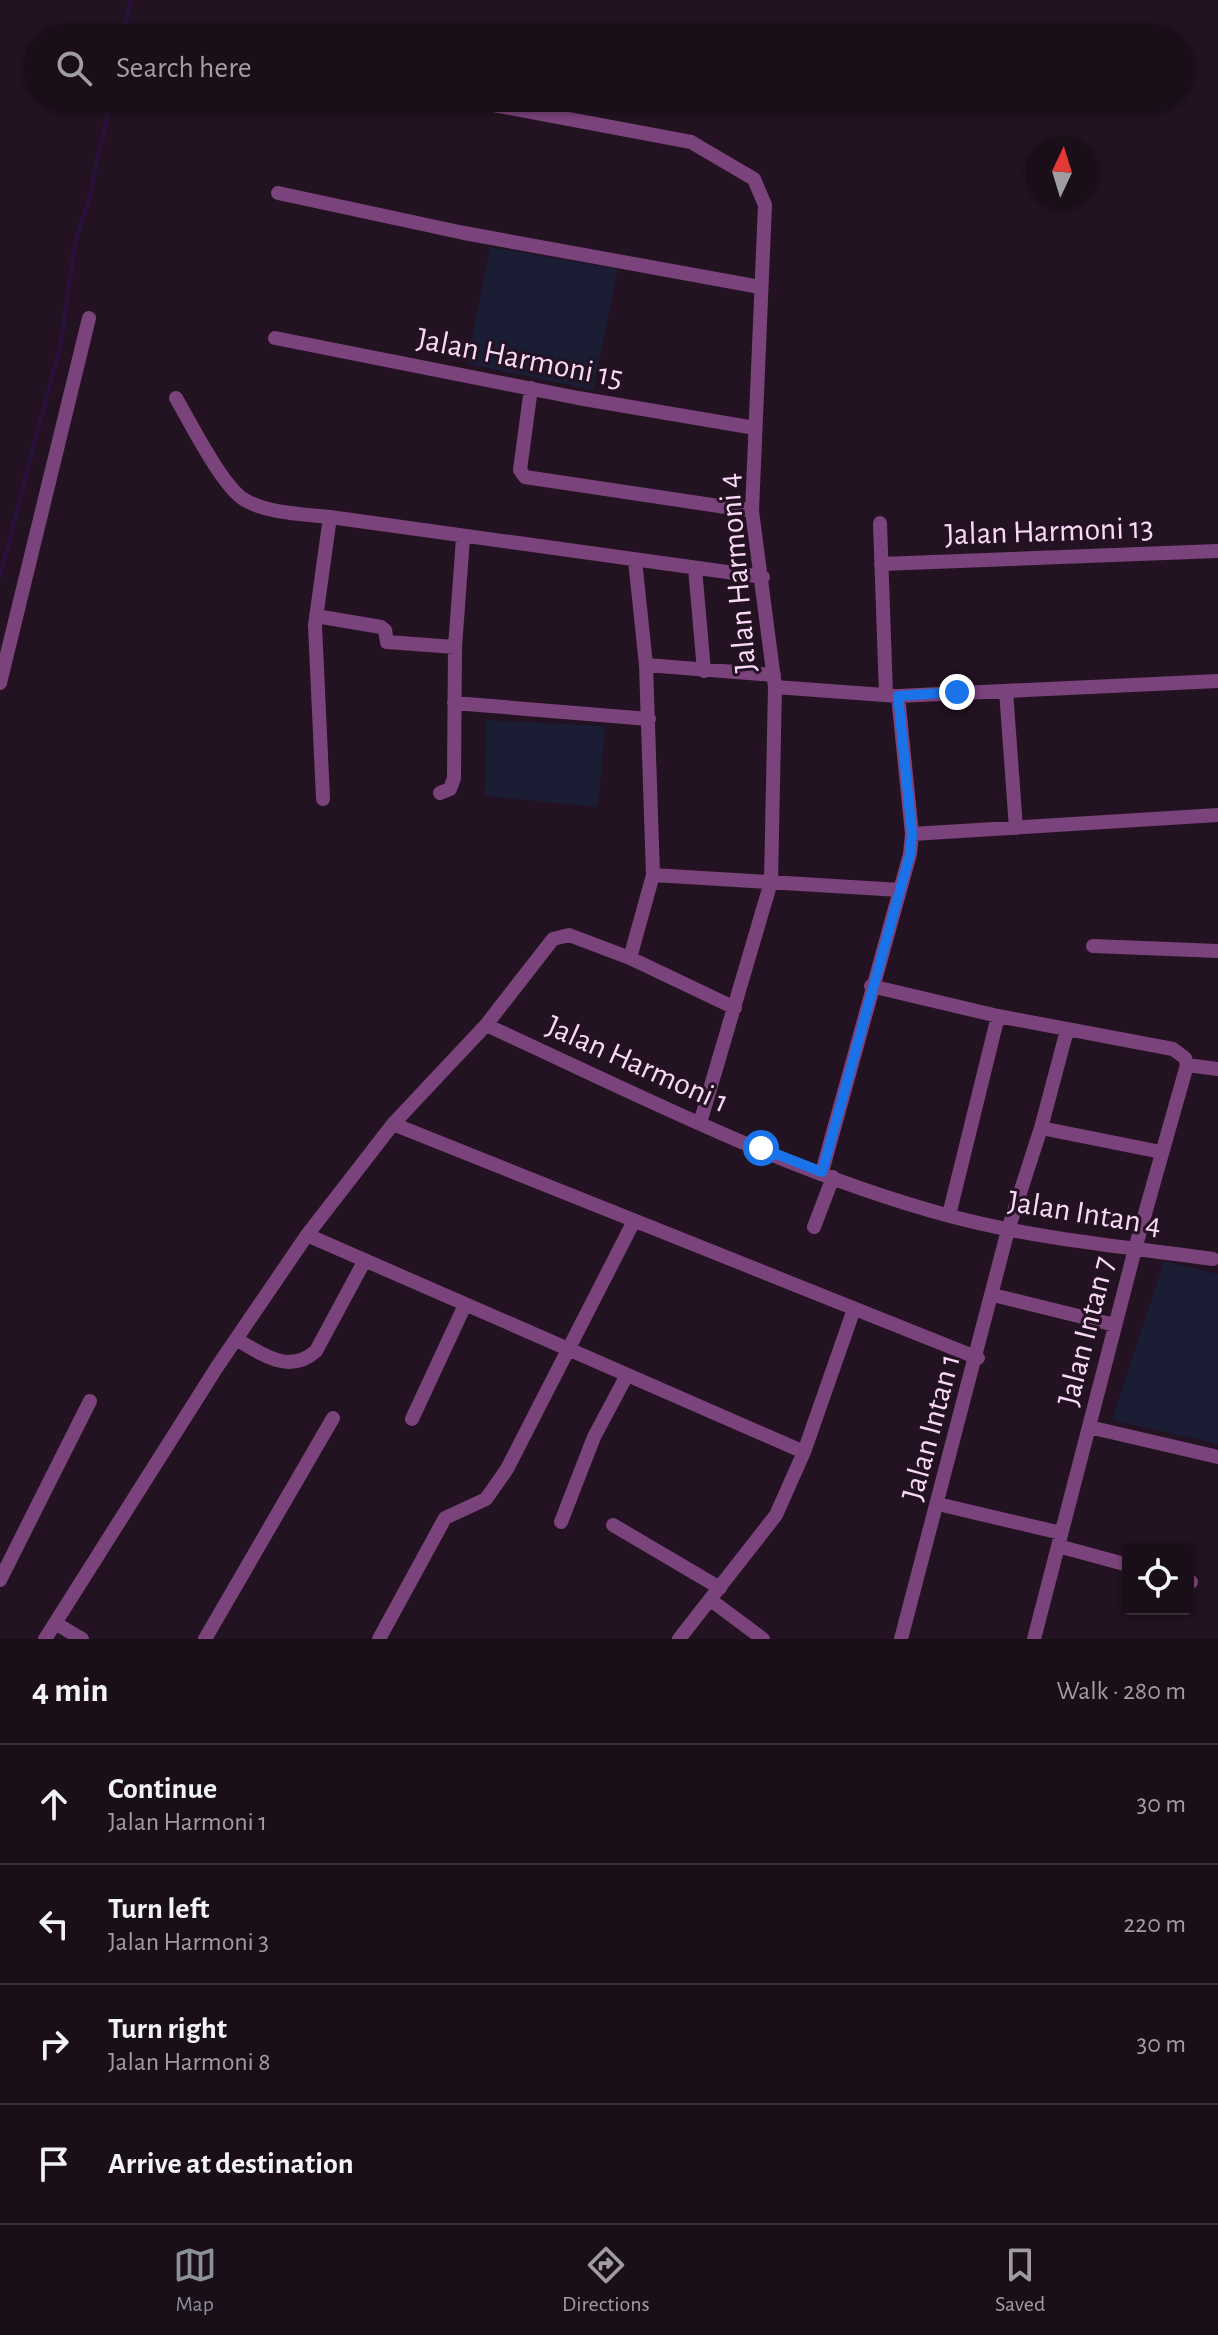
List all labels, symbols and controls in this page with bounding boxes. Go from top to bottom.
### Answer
search box [24,24,1194,112]
icon: search [52,46,96,90]
text: Search here [116,53,252,83]
north arrow [1026,136,1098,208]
street label: Jalan Harmoni 15 [414,322,626,394]
street label: Jalan Harmoni 4 [712,472,762,674]
street label: Jalan Harmoni 13 [944,511,1154,551]
route end [939,674,975,710]
street label: Jalan Harmoni 1 [542,1009,734,1118]
route start [743,1130,779,1166]
street label: Jalan Intan 4 [1006,1185,1164,1241]
street label: Jalan Intan 7 [1052,1253,1120,1409]
street label: Jalan Intan 1 [896,1350,966,1504]
map controls [1122,1543,1194,1615]
button: locate [1122,1543,1194,1615]
text: 4 min [32,1674,109,1708]
text: Walk · 280 m [1056,1678,1186,1704]
text: Continue [108,1774,217,1804]
icon: ahead [32,1782,76,1826]
text: 30 m [1136,1791,1186,1817]
text: Jalan Harmoni 1 [108,1809,267,1835]
text: Turn left [108,1894,209,1924]
icon: left [32,1902,76,1946]
text: 220 m [1124,1911,1186,1937]
text: Jalan Harmoni 3 [108,1929,269,1955]
text: Turn right [108,2014,227,2044]
icon: right [32,2022,76,2066]
text: 30 m [1136,2031,1186,2057]
text: Jalan Harmoni 8 [108,2049,270,2075]
icon: arrive [32,2142,76,2186]
text: Arrive at destination [108,2149,354,2179]
tab: Map [173,2243,217,2317]
tab: Directions [562,2243,650,2317]
tab: Saved [995,2243,1045,2317]

